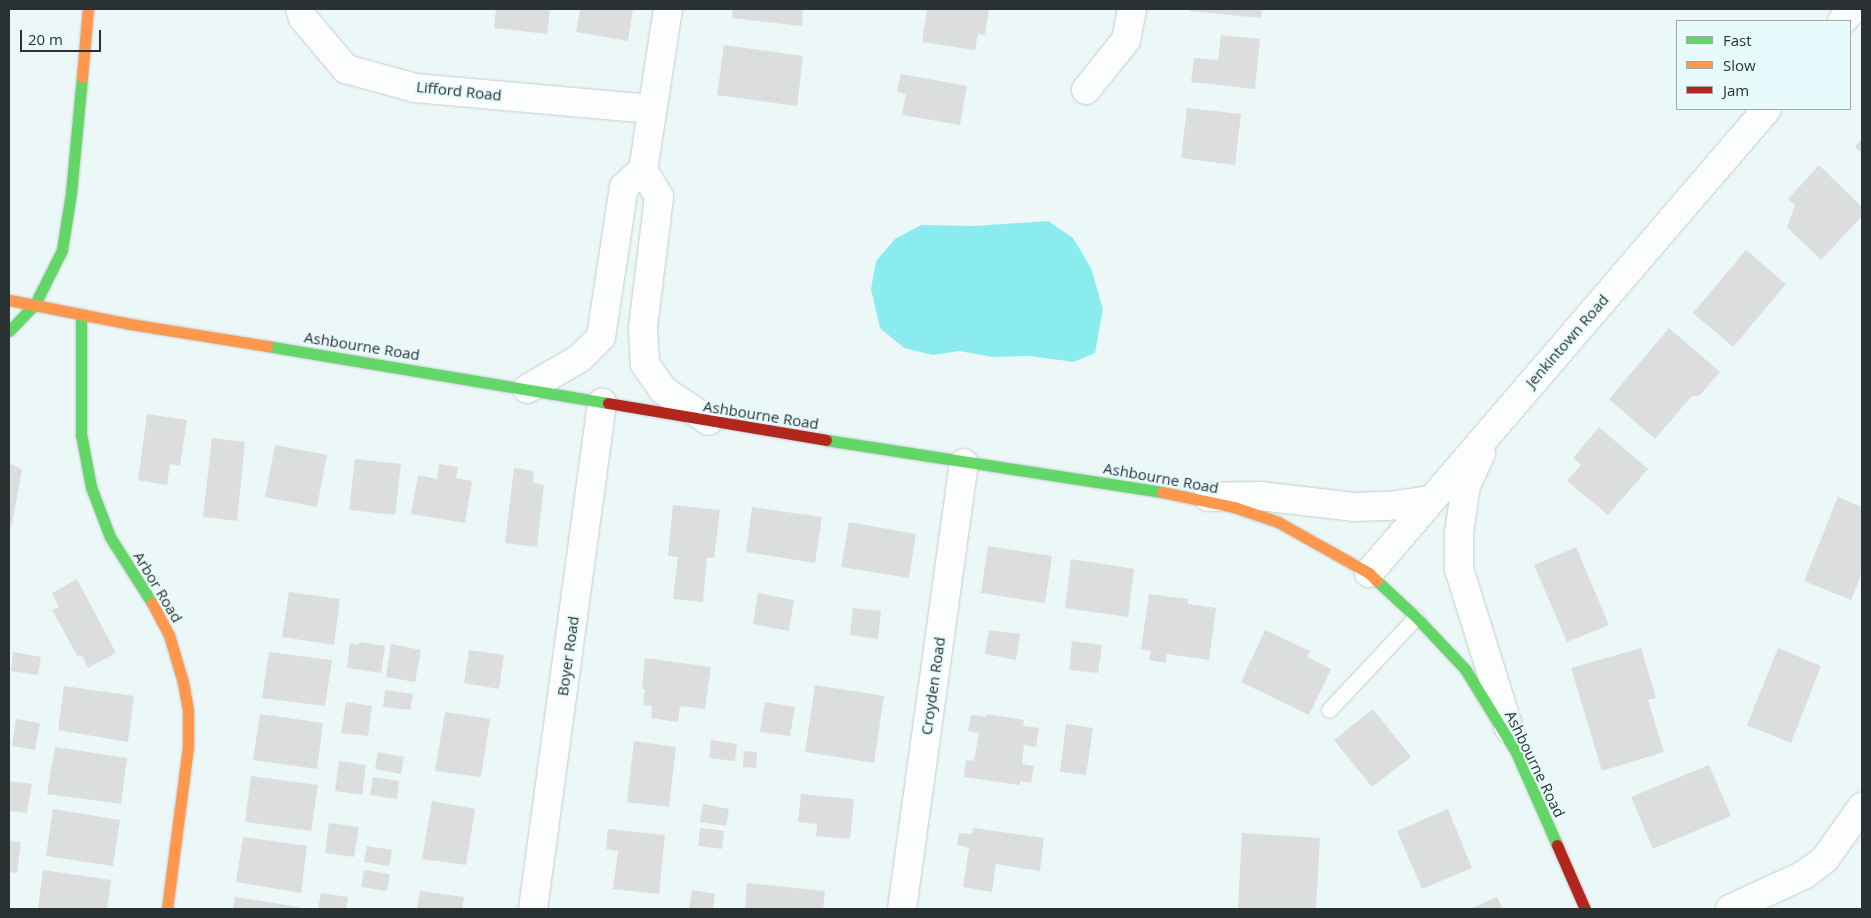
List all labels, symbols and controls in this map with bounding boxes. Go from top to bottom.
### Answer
scale bar [22,20,104,52]
legend [1676,20,1851,110]
text: 20 m [28,29,63,49]
text: Fast [1723,30,1752,50]
text: Slow [1723,55,1756,75]
street label: Lifford Road [415,78,503,104]
text: Jam [1723,80,1749,100]
street label: Jenkintown Road [1522,291,1612,391]
street label: Ashbourne Road [303,328,421,364]
street label: Ashbourne Road [702,397,820,433]
street label: Ashbourne Road [1102,459,1220,497]
street label: Arbor Road [130,548,186,626]
street label: Boyer Road [553,615,583,697]
street label: Croyden Road [917,636,949,736]
street label: Ashbourne Road [1501,708,1569,820]

